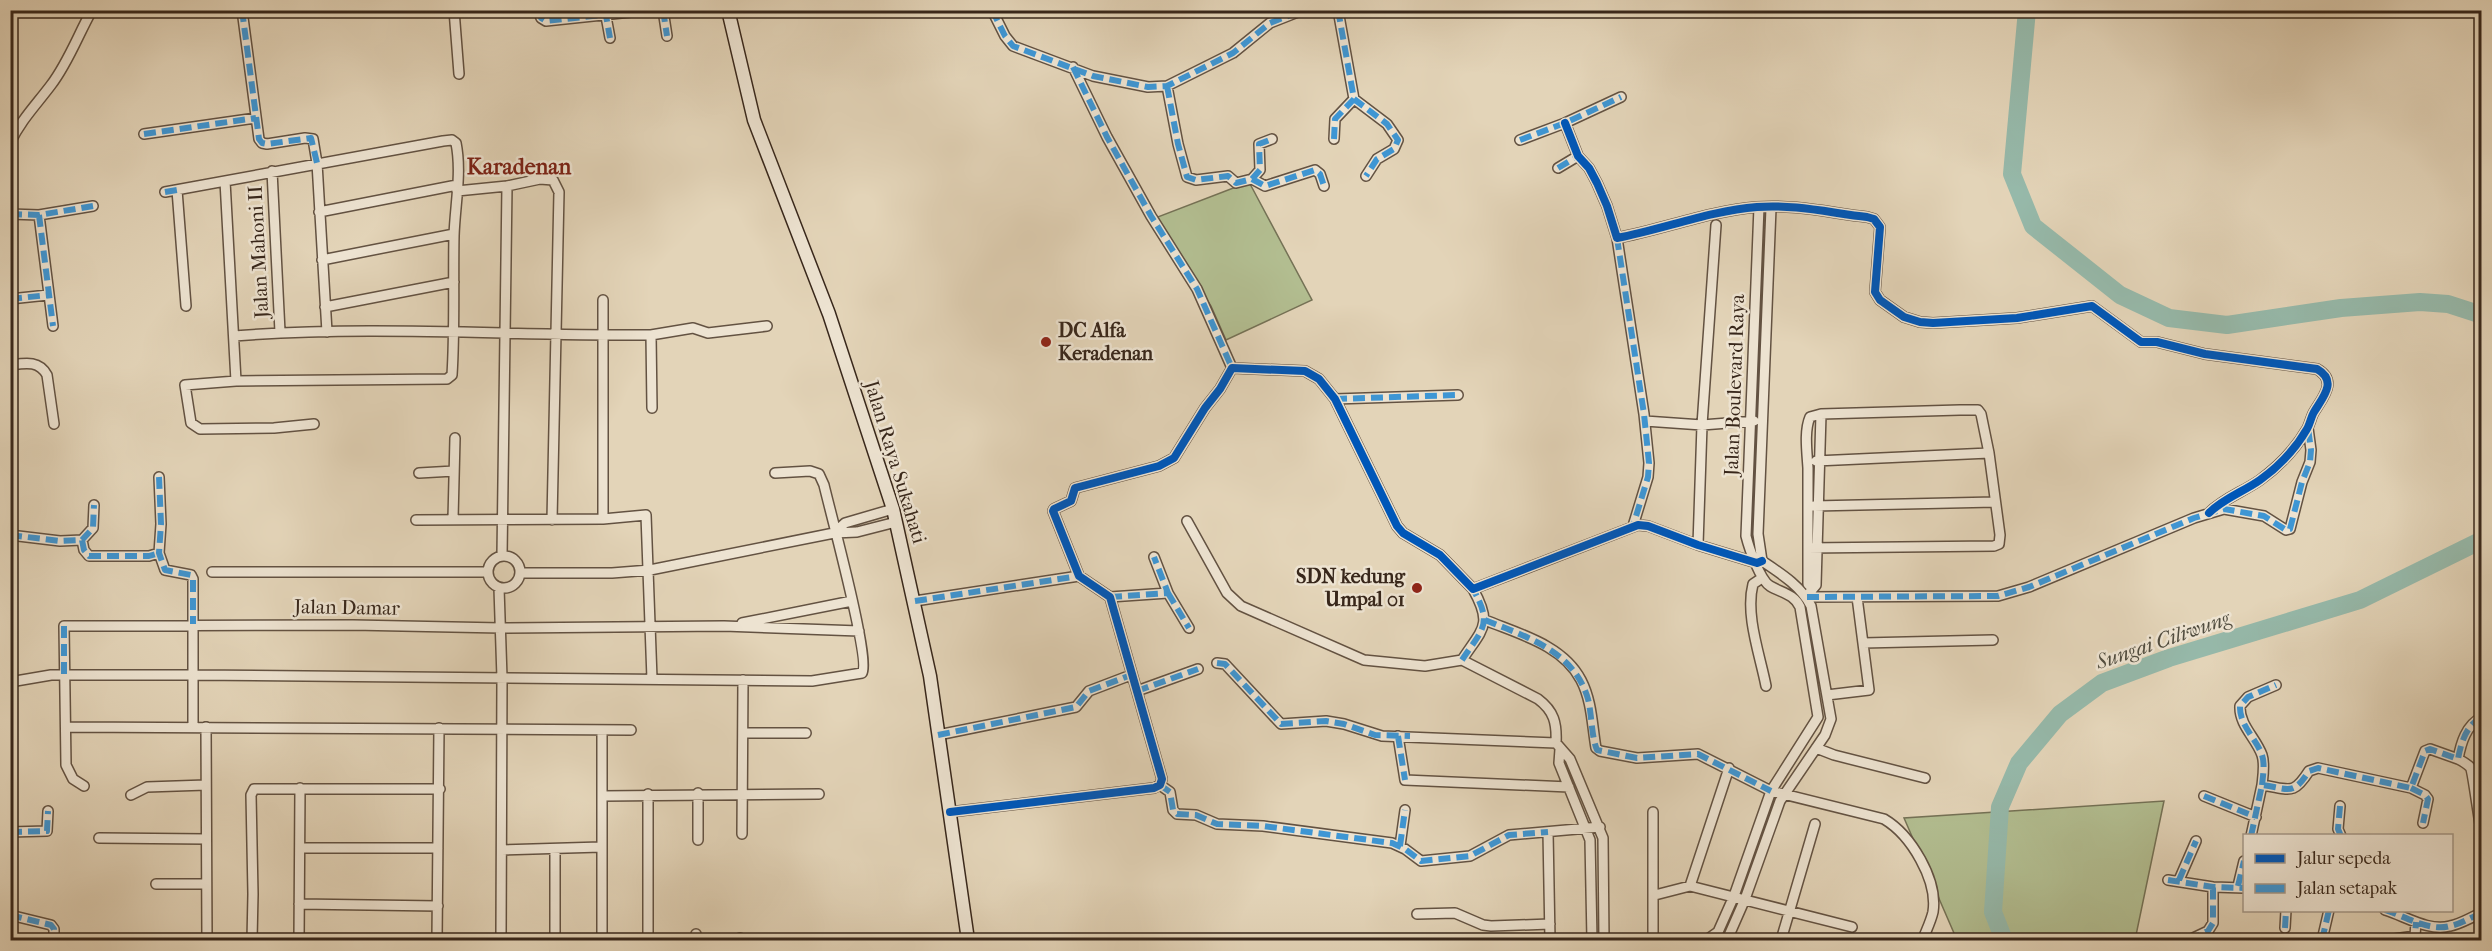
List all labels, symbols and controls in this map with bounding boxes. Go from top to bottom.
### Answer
district label: Karadenan [467,154,571,180]
street label: Jalan Mahoni II [244,185,274,321]
street label: Jalan Boulevard Raya [1720,293,1749,479]
place label: DC Alfa Keradenan [1058,319,1153,365]
marker: DC Alfa Keradenan [1039,335,1053,349]
street label: Jalan Raya Sukahati [859,376,931,547]
place label: SDN kedung Umpal 01 [1296,565,1406,611]
marker: SDN kedung Umpal 01 [1410,581,1424,595]
street label: Jalan Damar [292,595,401,620]
water label: Sungai Ciliwung [2092,605,2234,675]
legend [2243,834,2453,912]
text: Jalur sepeda [2295,848,2391,869]
text: Jalan setapak [2295,878,2398,899]

